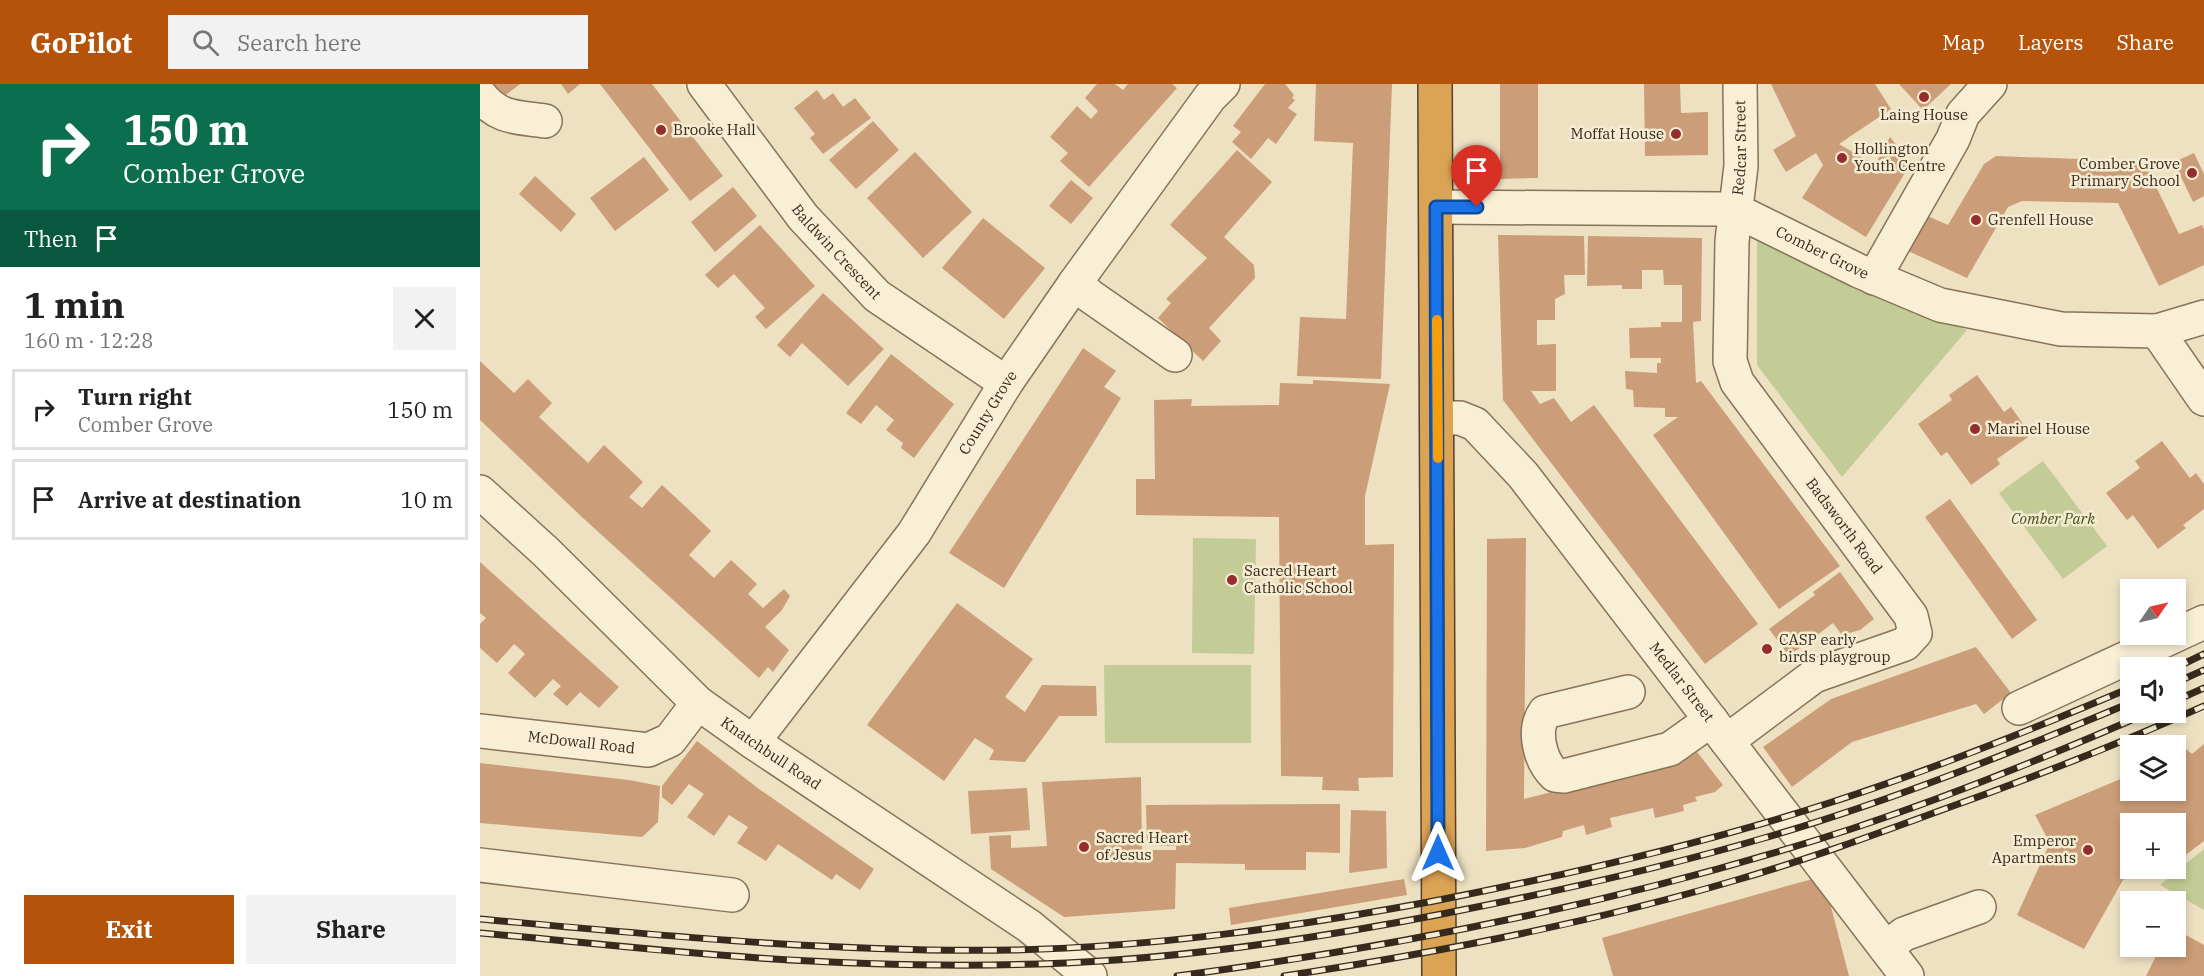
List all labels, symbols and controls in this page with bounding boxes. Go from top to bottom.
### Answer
search box [168,15,588,69]
text: GoPilot [30,24,132,61]
icon: search [189,26,222,59]
text: Search here [237,28,361,57]
text: Map [1942,28,1985,56]
text: Layers [2018,28,2084,56]
text: Share [2117,28,2174,56]
marker: Laing House [1917,90,1931,104]
street label: Redcar Street [1728,100,1750,196]
text: 150 m [123,102,249,157]
place label: Laing House [1880,105,1968,124]
icon: right [24,108,102,186]
place label: Brooke Hall [673,120,756,139]
marker: Brooke Hall [654,123,668,137]
place label: Moffat House [1571,124,1664,143]
marker: Moffat House [1669,127,1683,141]
place label: Hollington Youth Centre [1854,139,1946,175]
pin [1451,145,1502,207]
marker: Hollington Youth Centre [1835,151,1849,165]
icon: arrive [1460,154,1493,187]
place label: Comber Grove Primary School [2071,154,2180,190]
text: Comber Grove [123,155,305,190]
marker: Comber Grove Primary School [2185,166,2199,180]
street label: Baldwin Crescent [788,200,885,303]
place label: Grenfell House [1988,210,2094,229]
marker: Grenfell House [1969,213,1983,227]
icon: arrive [90,222,123,255]
street label: Comber Grove [1773,222,1872,283]
text: Then [24,224,78,253]
text: 1 min [24,281,125,328]
button: close [393,287,456,350]
text: 160 m · 12:28 [24,327,153,354]
street label: County Grove [954,367,1021,458]
text: Turn right [78,382,192,411]
icon: right [27,393,60,426]
text: 150 m [387,395,453,424]
text: Comber Grove [78,411,213,438]
place label: Marinel House [1987,419,2090,438]
marker: Marinel House [1968,422,1982,436]
street label: Badsworth Road [1802,474,1887,577]
icon: arrive [27,483,60,516]
text: Arrive at destination [78,485,301,514]
text: 10 m [401,485,453,514]
park label: Comber Park [2011,509,2095,528]
place label: Sacred Heart Catholic School [1244,561,1353,597]
marker: Sacred Heart Catholic School [1225,573,1239,587]
north arrow [2120,579,2186,645]
map controls [2120,579,2186,957]
place label: CASP early birds playgroup [1779,630,1890,666]
street label: Medlar Street [1645,638,1719,725]
marker: CASP early birds playgroup [1760,642,1774,656]
button: sound [2120,657,2186,723]
street label: Knatchbull Road [717,712,825,794]
street label: McDowall Road [527,726,636,757]
button: layers [2120,735,2186,801]
button: + [2120,813,2186,879]
position arrow [1406,821,1470,885]
place label: Sacred Heart of Jesus [1096,828,1188,864]
place label: Emperor Apartments [1992,831,2076,867]
marker: Sacred Heart of Jesus [1077,840,1091,854]
marker: Emperor Apartments [2081,843,2095,857]
button: − [2120,891,2186,957]
button: Exit [24,895,234,964]
button: Share [246,895,456,964]

